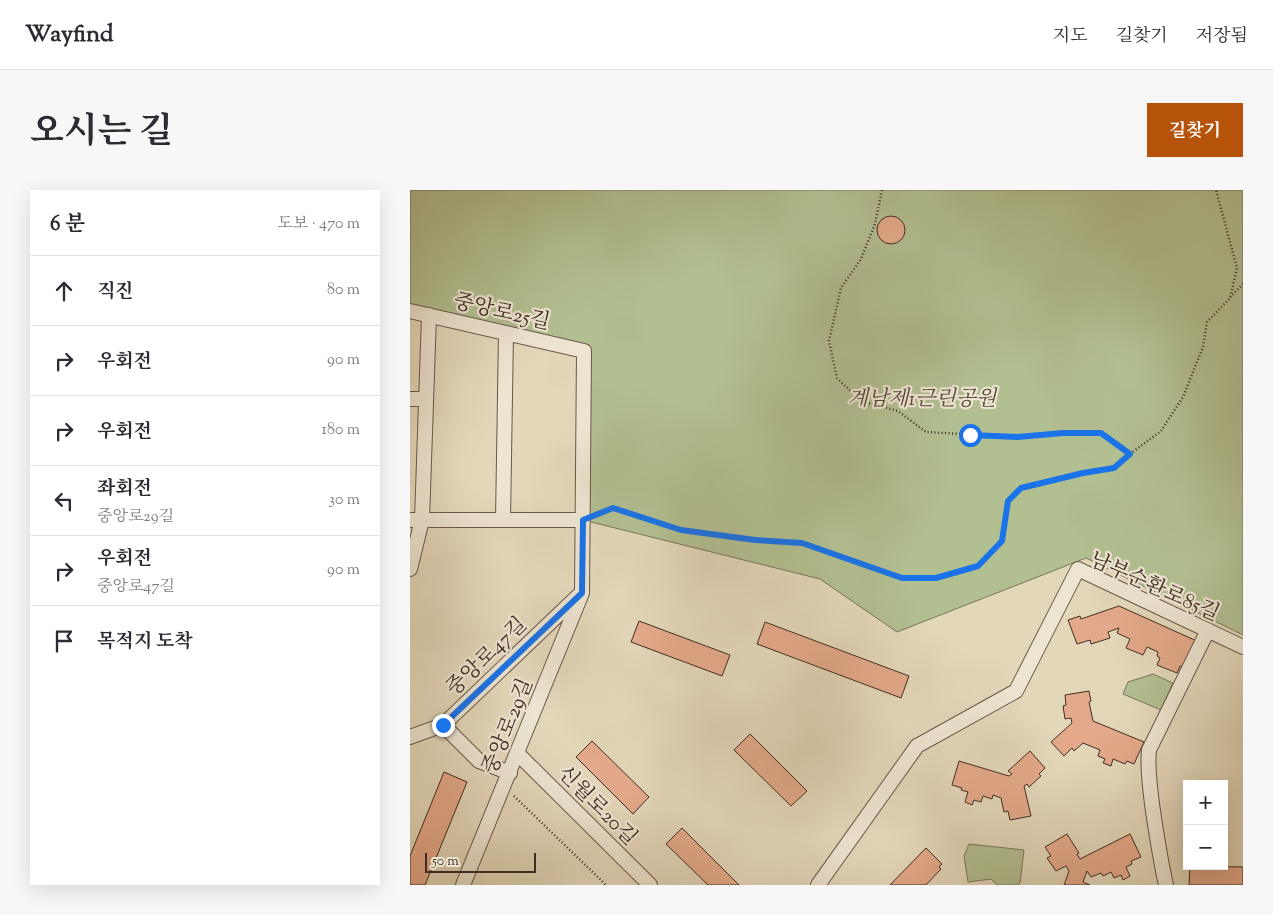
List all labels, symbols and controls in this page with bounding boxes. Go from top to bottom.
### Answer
text: Wayfind [25,18,113,52]
text: 지도 [1053,24,1088,50]
text: 길찾기 [1116,24,1168,50]
text: 저장됨 [1196,24,1248,50]
button: 길찾기 [1147,103,1243,157]
text: 오시는 길 [30,108,173,159]
text: 6 분 [50,210,85,240]
text: 도보 · 470 m [277,213,360,236]
icon: ahead [50,277,78,305]
text: 직진 [97,279,134,306]
text: 80 m [327,279,360,302]
street label: 중앙로25길 [450,287,553,339]
icon: right [50,347,78,375]
text: 우회전 [97,349,152,376]
text: 90 m [327,349,360,372]
park label: 계남제1근린공원 [848,385,998,415]
icon: right [50,417,78,445]
text: 우회전 [97,419,152,446]
text: 180 m [321,419,360,442]
route start [959,424,982,447]
text: 좌회전 [97,476,152,503]
icon: left [50,487,78,515]
text: 30 m [329,489,360,512]
text: 중앙로29길 [97,506,174,529]
text: 우회전 [97,546,152,573]
street label: 남부순환로85길 [1084,546,1224,630]
icon: right [50,557,78,585]
text: 90 m [327,559,360,582]
text: 중앙로47길 [97,576,175,599]
street label: 중앙로47길 [440,611,535,704]
icon: arrive [50,627,78,655]
text: 목적지 도착 [97,629,193,656]
street label: 중앙로29길 [476,674,542,779]
route end [432,714,455,737]
street label: 신월로20길 [550,760,643,853]
map controls [1183,780,1228,870]
button: + [1183,780,1228,825]
button: − [1183,825,1228,870]
scale bar [425,850,536,873]
text: 50 m [432,852,459,872]

